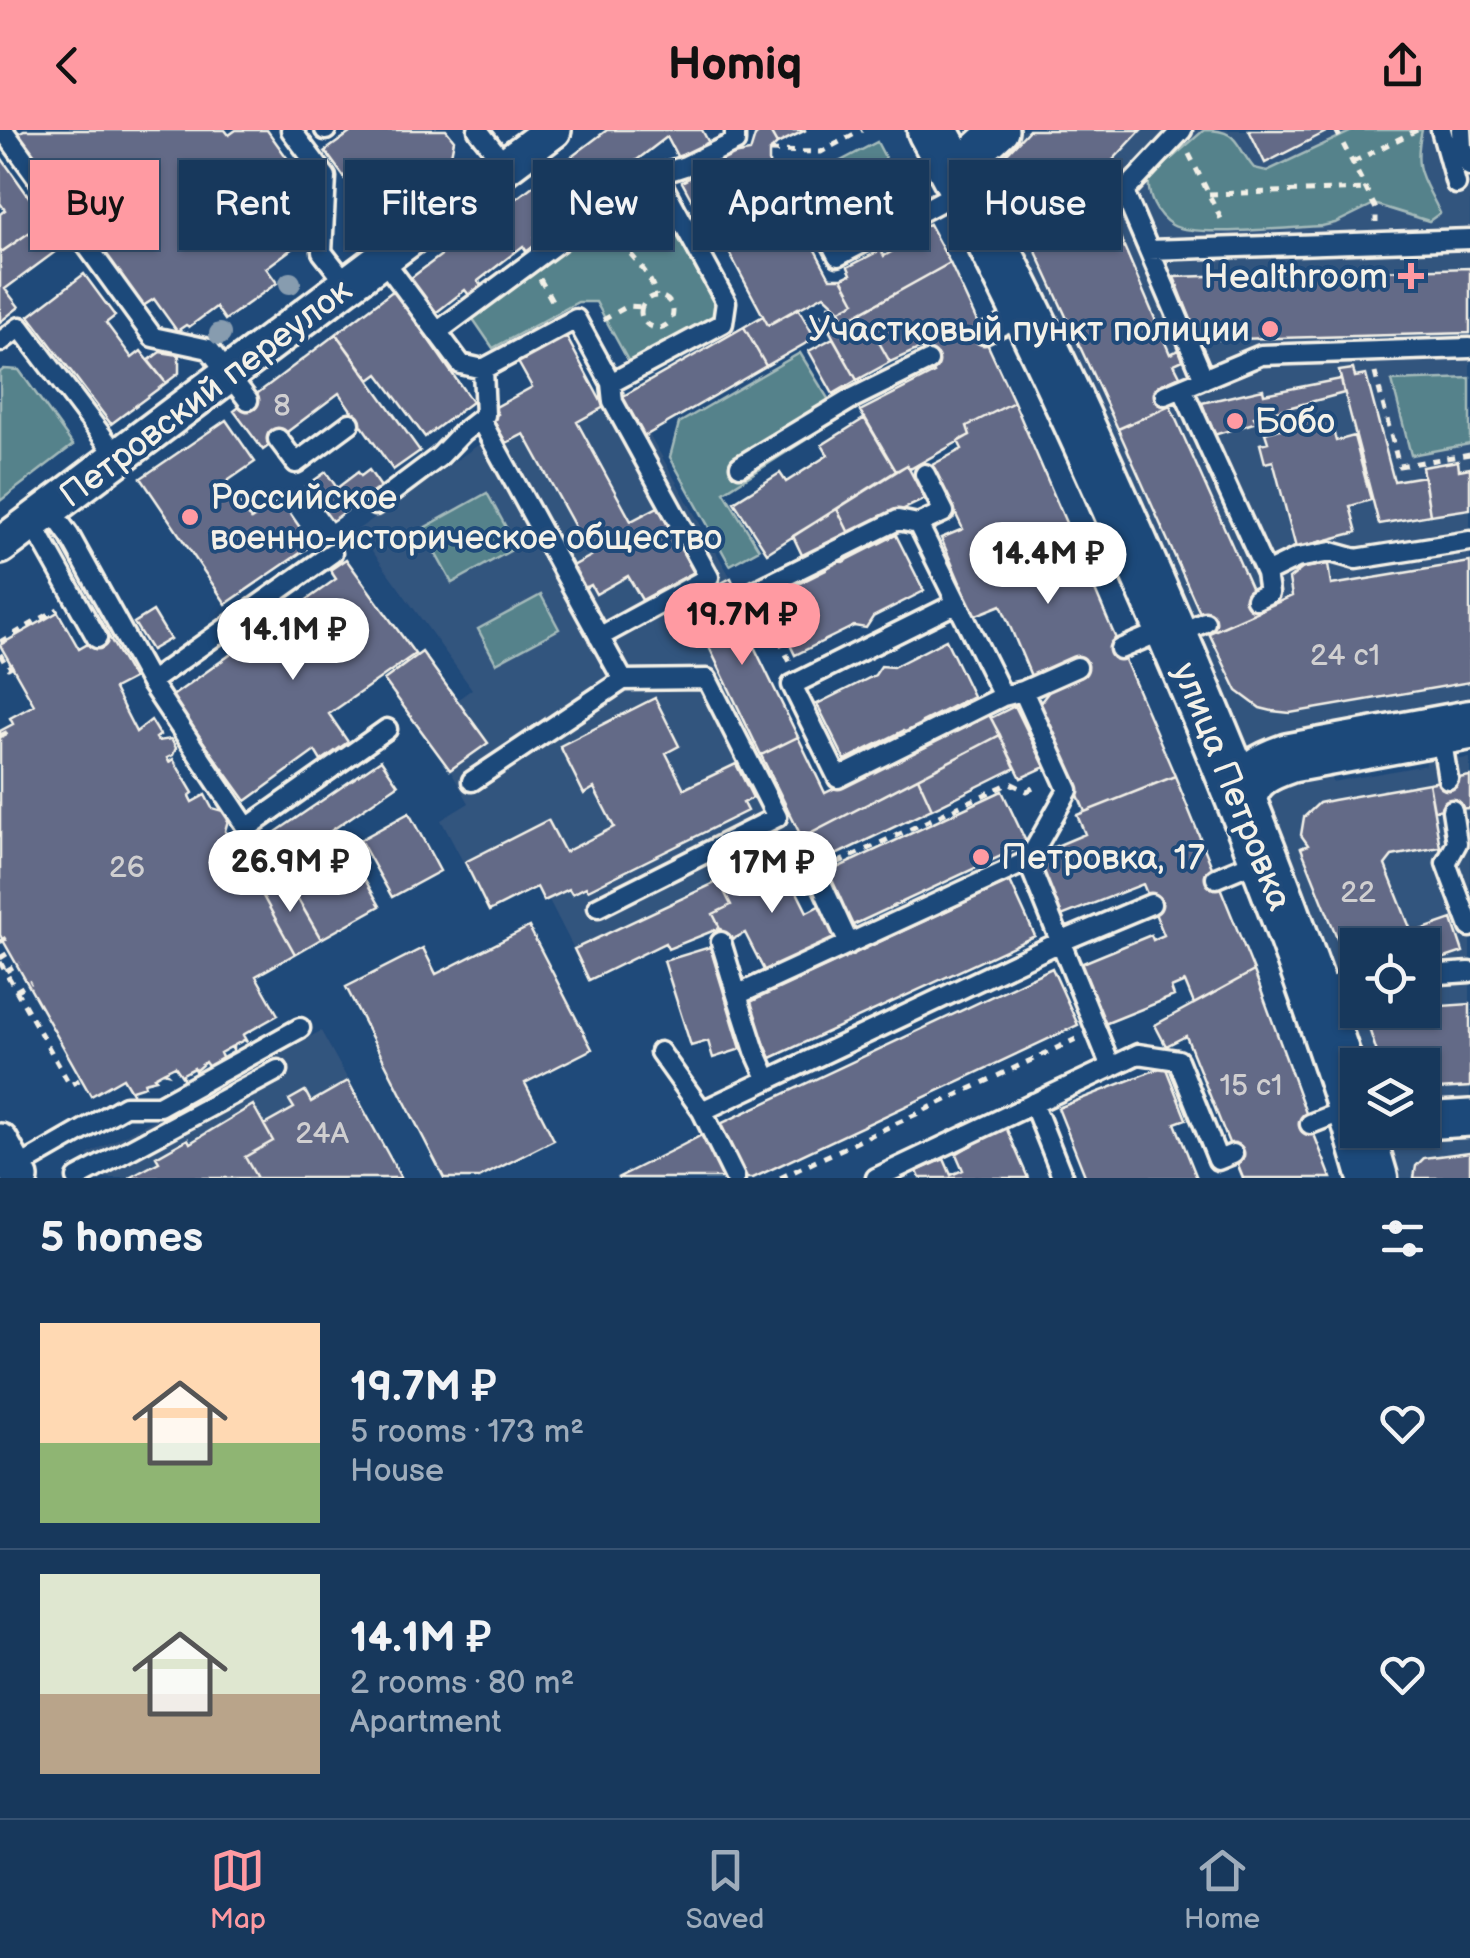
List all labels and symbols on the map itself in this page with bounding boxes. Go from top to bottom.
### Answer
place label: Healthroom [1203,256,1388,299]
marker: Healthroom [1398,263,1424,289]
street label: Петровский переулок [51,269,361,517]
place label: Участковый пункт полиции [808,309,1250,352]
marker: Участковый пункт полиции [1259,318,1281,340]
house number: 8 [273,388,291,424]
place label: Бобо [1255,401,1335,444]
marker: Бобо [1224,410,1246,432]
place label: Российское военно-историческое общество [210,477,722,560]
marker: Российское военно-историческое общество [179,506,201,528]
pin: 14.4M ₽ [956,522,1140,607]
pin: 19.7M ₽ [650,583,834,668]
pin: 14.1M ₽ [201,598,385,683]
house number: 24 с1 [1310,638,1380,674]
street label: улица Петровка [1162,656,1301,917]
pin: 26.9M ₽ [198,830,382,915]
pin: 17M ₽ [702,831,842,916]
place label: Петровка, 17 [1001,837,1205,880]
marker: Петровка, 17 [970,846,992,868]
house number: 26 [109,850,145,886]
house number: 22 [1340,875,1376,911]
house number: 15 с1 [1219,1068,1283,1104]
house number: 24А [295,1116,350,1152]

